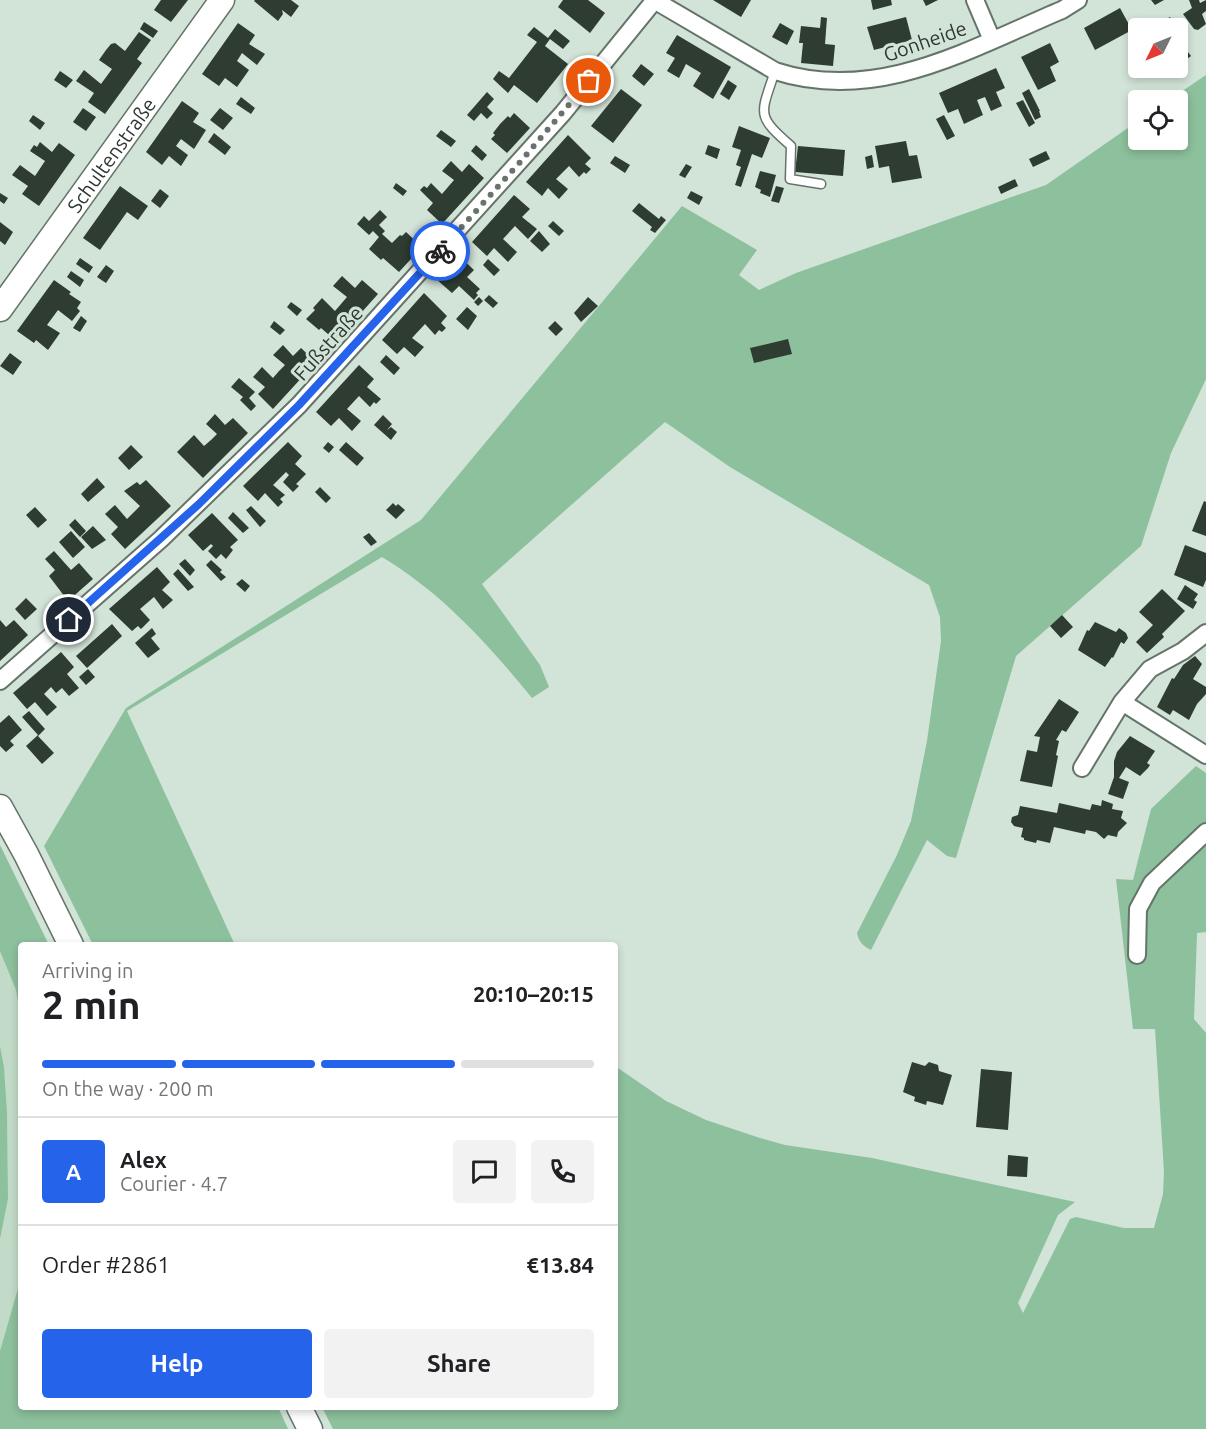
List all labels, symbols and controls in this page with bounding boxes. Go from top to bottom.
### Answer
street label: Gonheide [880,16,970,66]
north arrow [1128,18,1188,78]
map controls [1128,18,1188,150]
pin [563,55,614,106]
icon: bag [572,64,605,97]
button: locate [1128,90,1188,150]
street label: Schultenstraße [62,93,160,217]
courier [410,221,470,281]
icon: bike [424,235,457,268]
street label: Fußstraße [289,301,367,385]
pin [43,594,94,645]
icon: home [52,603,85,636]
text: Arriving in [42,959,133,982]
text: 20:10–20:15 [473,981,594,1006]
text: 2 min [42,983,141,1026]
text: On the way · 200 m [42,1077,214,1100]
button: chat [453,1140,516,1203]
button: phone [531,1140,594,1203]
text: Alex [120,1147,167,1172]
text: A [66,1159,81,1184]
text: Courier · 4.7 [120,1172,228,1195]
text: Order #2861 [42,1252,170,1277]
text: €13.84 [527,1252,594,1277]
button: Help [42,1329,312,1398]
button: Share [324,1329,594,1398]

